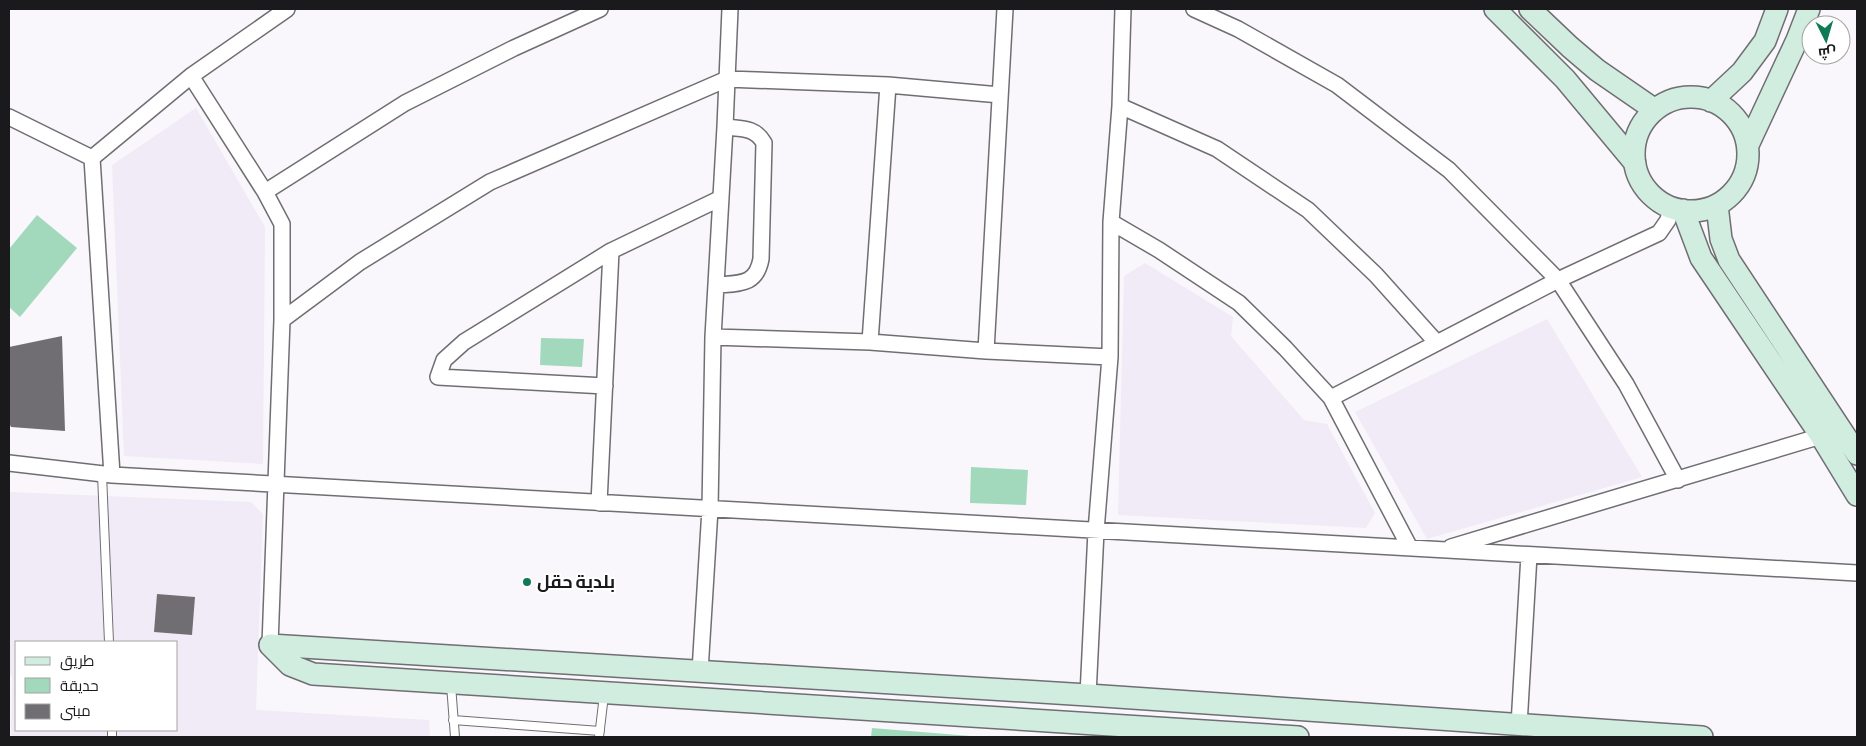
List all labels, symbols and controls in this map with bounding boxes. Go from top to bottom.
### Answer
north arrow [1801,15,1851,65]
text: ش [1817,43,1837,62]
place label: بلدية حقل [537,572,615,593]
marker: بلدية حقل [521,576,533,588]
legend [15,641,178,731]
text: طريق [60,652,94,671]
text: حديقة [60,677,99,696]
text: مبنى [60,702,91,721]

